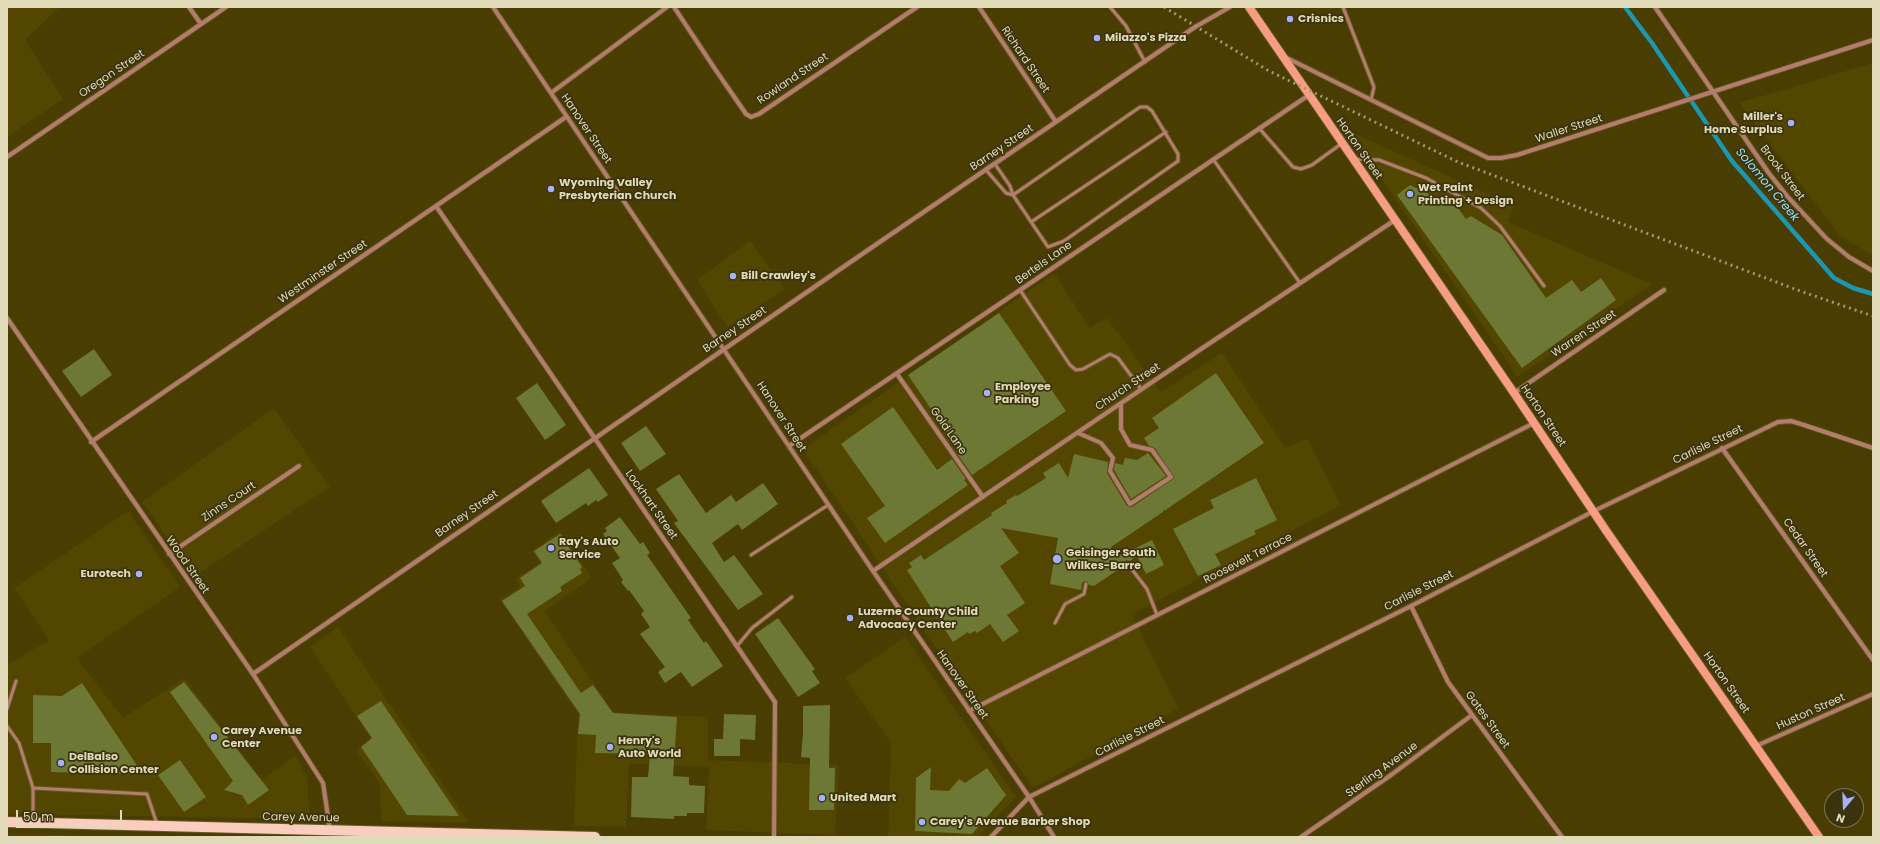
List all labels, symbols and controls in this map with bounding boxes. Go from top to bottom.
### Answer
place label: Crisnics [1298,12,1344,26]
marker: Crisnics [1285,14,1295,24]
street label: Richard Street [998,24,1052,96]
place label: Milazzo's Pizza [1105,31,1186,45]
marker: Milazzo's Pizza [1092,33,1102,43]
street label: Oregon Street [77,47,147,101]
street label: Rowland Street [755,50,831,108]
street label: Hanover Street [558,92,614,166]
place label: Miller's Home Surplus [1704,110,1783,136]
street label: Waller Street [1534,112,1604,146]
street label: Horton Street [1333,116,1385,182]
marker: Miller's Home Surplus [1786,118,1796,128]
street label: Barney Street [968,122,1036,174]
street label: Brook Street [1757,143,1807,203]
water label: Solomon Creek [1732,145,1802,225]
place label: Wyoming Valley Presbyterian Church [559,176,676,202]
place label: Wet Paint Printing + Design [1418,181,1513,207]
marker: Wyoming Valley Presbyterian Church [546,184,556,194]
marker: Wet Paint Printing + Design [1405,189,1415,199]
street label: Westminster Street [276,237,370,307]
street label: Bertels Lane [1013,239,1075,287]
place label: Bill Crawley's [741,269,816,283]
marker: Bill Crawley's [728,271,738,281]
street label: Barney Street [701,304,769,356]
street label: Warren Street [1549,307,1619,361]
street label: Church Street [1093,360,1163,414]
street label: Hanover Street [753,379,809,455]
place label: Employee Parking [995,380,1051,406]
street label: Horton Street [1517,382,1569,450]
marker: Employee Parking [982,388,992,398]
street label: Gold Lane [927,405,969,457]
street label: Carlisle Street [1671,422,1745,468]
street label: Lockhart Street [622,468,680,542]
street label: Zinns Court [200,479,258,525]
street label: Barney Street [433,488,501,540]
street label: Cedar Street [1780,516,1830,580]
street label: Roosevelt Terrace [1201,531,1295,587]
street label: Wood Street [162,534,212,596]
place label: Ray's Auto Service [559,535,618,561]
marker: Ray's Auto Service [546,543,556,553]
place label: Geisinger South Wilkes-Barre [1066,546,1156,572]
marker: Geisinger South Wilkes-Barre [1051,553,1063,565]
place label: Eurotech [81,567,131,581]
street label: Carlisle Street [1382,568,1456,614]
marker: Eurotech [134,569,144,579]
place label: Luzerne County Child Advocacy Center [858,605,978,631]
marker: Luzerne County Child Advocacy Center [845,613,855,623]
street label: Hanover Street [933,648,991,722]
street label: Horton Street [1700,650,1752,716]
street label: Gates Street [1462,689,1512,751]
street label: Huston Street [1775,691,1847,733]
street label: Carlisle Street [1093,714,1167,760]
place label: Carey Avenue Center [222,724,302,750]
marker: Carey Avenue Center [209,732,219,742]
place label: Henry's Auto World [618,734,681,760]
street label: Sterling Avenue [1344,740,1420,800]
marker: Henry's Auto World [605,742,615,752]
place label: DelBalso Collision Center [69,750,159,776]
marker: DelBalso Collision Center [56,758,66,768]
north arrow [1824,788,1864,828]
place label: United Mart [830,791,896,805]
marker: United Mart [817,793,827,803]
scale bar [18,802,124,828]
text: 50 m [23,808,54,825]
text: N [1834,809,1847,827]
street label: Carey Avenue [262,811,340,825]
place label: Carey's Avenue Barber Shop [930,815,1090,829]
marker: Carey's Avenue Barber Shop [917,817,927,827]

